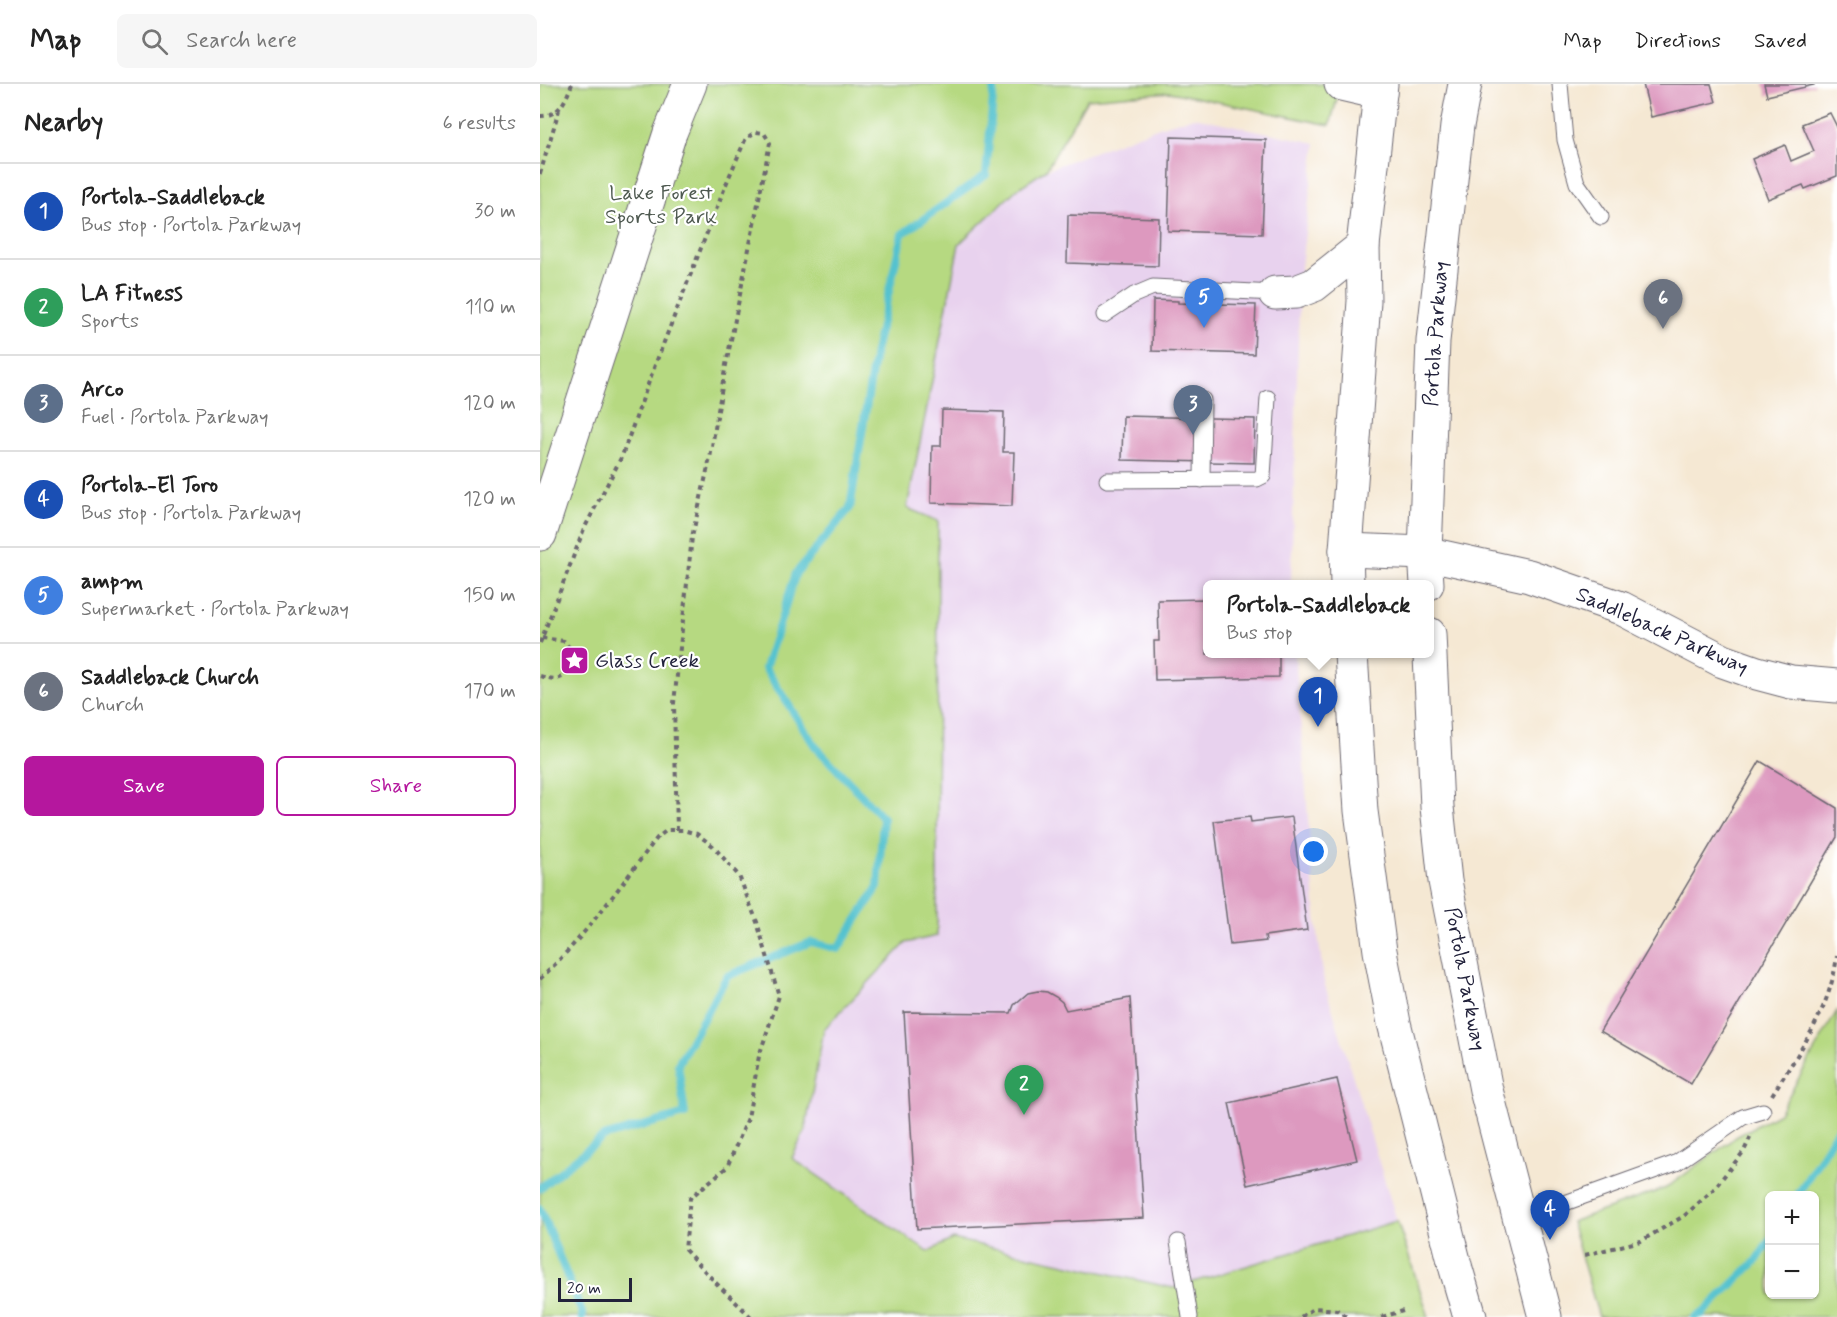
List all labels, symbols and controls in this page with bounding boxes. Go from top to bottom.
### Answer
search box [117,14,537,68]
text: Map [30,23,81,60]
icon: search [138,25,171,58]
text: Search here [186,27,297,55]
text: Map [1563,27,1602,55]
text: Directions [1635,27,1721,55]
text: Saved [1754,27,1807,55]
text: Nearby [24,106,103,140]
text: 6 results [443,110,516,137]
park label: Lake Forest Sports Park [605,179,717,231]
text: Portola-Saddleback [81,184,265,212]
text: 1 [39,198,48,225]
text: 30 m [474,198,516,225]
text: Bus stop · Portola Parkway [81,212,301,239]
street label: Portola Parkway [1417,260,1455,408]
pin: 5 [1184,278,1224,328]
text: LA Fitness [81,280,183,308]
pin: 6 [1644,280,1682,329]
text: 2 [39,294,48,321]
text: 110 m [465,294,516,321]
text: Sports [81,308,139,335]
text: Arco [81,376,124,404]
pin: 3 [1174,386,1212,435]
text: 3 [39,390,48,417]
text: 120 m [463,390,516,417]
text: Fuel · Portola Parkway [81,404,268,431]
text: Portola-El Toro [81,472,218,500]
text: 4 [38,486,49,513]
text: 120 m [463,486,516,513]
text: Bus stop · Portola Parkway [81,500,301,527]
text: ampm [81,568,143,596]
popup [1203,580,1434,658]
street label: Saddleback Parkway [1571,580,1753,682]
text: 5 [38,582,50,609]
text: 150 m [463,582,516,609]
text: Portola-Saddleback [1227,592,1410,620]
text: Supermarket · Portola Parkway [81,596,349,623]
text: Bus stop [1227,620,1293,647]
place icon: Glass Creek [558,645,590,677]
place label: Glass Creek [595,647,700,675]
text: Saddleback Church [81,664,259,692]
text: 6 [38,678,49,705]
text: 170 m [464,678,516,705]
pin: 1 [1298,678,1338,727]
text: Church [81,692,144,719]
button: Save [24,756,264,816]
button: Share [276,756,516,816]
your location [1299,837,1328,866]
street label: Portola Parkway [1437,905,1493,1053]
pin: 2 [1004,1066,1044,1115]
pin: 4 [1530,1190,1570,1240]
map controls [1765,1191,1819,1299]
button: + [1765,1191,1819,1245]
button: − [1765,1245,1819,1299]
scale bar [558,1275,632,1302]
text: 20 m [567,1278,601,1299]

